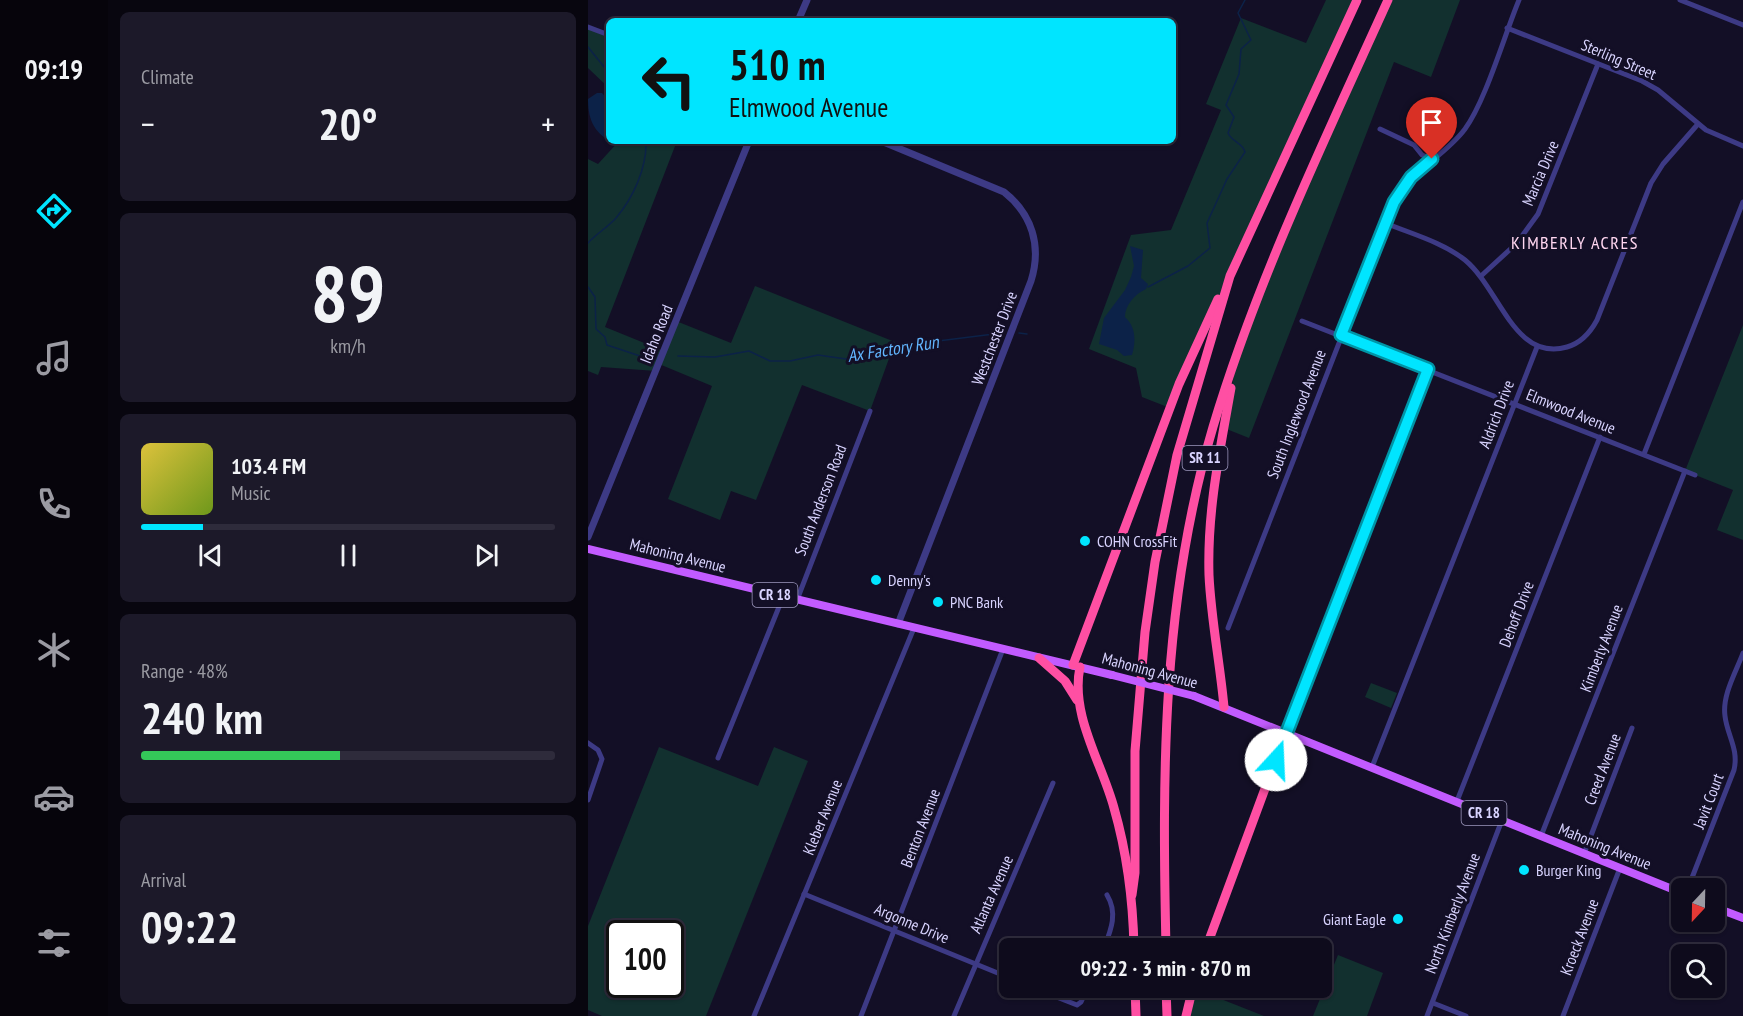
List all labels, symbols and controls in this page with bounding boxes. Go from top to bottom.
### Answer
street label: Sterling Street [1578,34,1660,84]
text: 510 m [729,37,826,92]
icon: left [630,42,708,120]
text: 09:19 [25,52,83,86]
text: Climate [141,64,194,90]
text: Elmwood Avenue [729,90,888,124]
text: 20° [318,94,378,152]
pin [1406,97,1457,159]
text: − [141,102,155,145]
text: + [541,102,555,145]
icon: arrive [1415,106,1448,139]
street label: Marcia Drive [1517,137,1563,209]
icon: directions [33,190,75,232]
district label: KIMBERLY ACRES [1511,231,1639,254]
text: 89 [311,243,385,344]
street label: Westchester Drive [967,288,1021,388]
street label: Idaho Road [635,302,677,366]
water label: Ax Factory Run [846,330,941,367]
text: km/h [330,333,366,359]
icon: music [33,337,75,379]
street label: South Inglewood Avenue [1262,347,1330,481]
street label: Aldrich Drive [1474,377,1518,451]
street label: Elmwood Avenue [1523,384,1619,438]
street label: South Anderson Road [790,441,850,559]
road number: SR 11 [1182,446,1228,470]
text: 103.4 FM [231,452,306,480]
text: Music [231,480,271,506]
icon: phone [33,483,75,525]
place label: COHN CrossFit [1097,531,1178,551]
street label: Mahoning Avenue [628,533,728,577]
marker: COHN CrossFit [1078,534,1092,548]
icon: previous [194,539,227,572]
icon: pause [332,539,365,572]
icon: next [470,539,503,572]
place label: Denny's [888,570,931,590]
marker: Denny's [869,573,883,587]
street label: Dehoff Drive [1494,578,1538,650]
road number: CR 18 [752,583,798,607]
place label: PNC Bank [950,592,1004,612]
marker: PNC Bank [931,595,945,609]
street label: Kimberly Avenue [1575,601,1627,695]
icon: climate [33,629,75,671]
street label: Mahoning Avenue [1100,648,1200,692]
text: Range · 48% [141,658,228,684]
text: 240 km [141,688,263,746]
position arrow [1244,728,1308,792]
street label: Creed Avenue [1579,730,1625,808]
street label: Javit Court [1688,770,1728,832]
icon: car [33,776,75,818]
street label: Kleber Avenue [798,776,846,858]
street label: Benton Avenue [896,786,944,870]
road number: CR 18 [1462,801,1506,825]
street label: Mahoning Avenue [1556,818,1654,874]
street label: North Kimberly Avenue [1420,850,1484,976]
street label: Atlanta Avenue [965,852,1017,936]
place label: Burger King [1536,860,1601,880]
marker: Burger King [1517,863,1531,877]
text: Arrival [141,867,186,893]
north arrow [1671,878,1725,932]
map controls [1671,878,1725,998]
street label: Kroeck Avenue [1555,896,1603,978]
text: 09:22 [141,897,238,955]
street label: Argonne Drive [872,898,952,948]
place label: Giant Eagle [1323,909,1386,929]
marker: Giant Eagle [1391,912,1405,926]
speed limit sign: 100 [606,920,684,998]
icon: filters [33,922,75,964]
button: search [1671,944,1725,998]
text: 09:22 · 3 min · 870 m [1080,954,1251,982]

